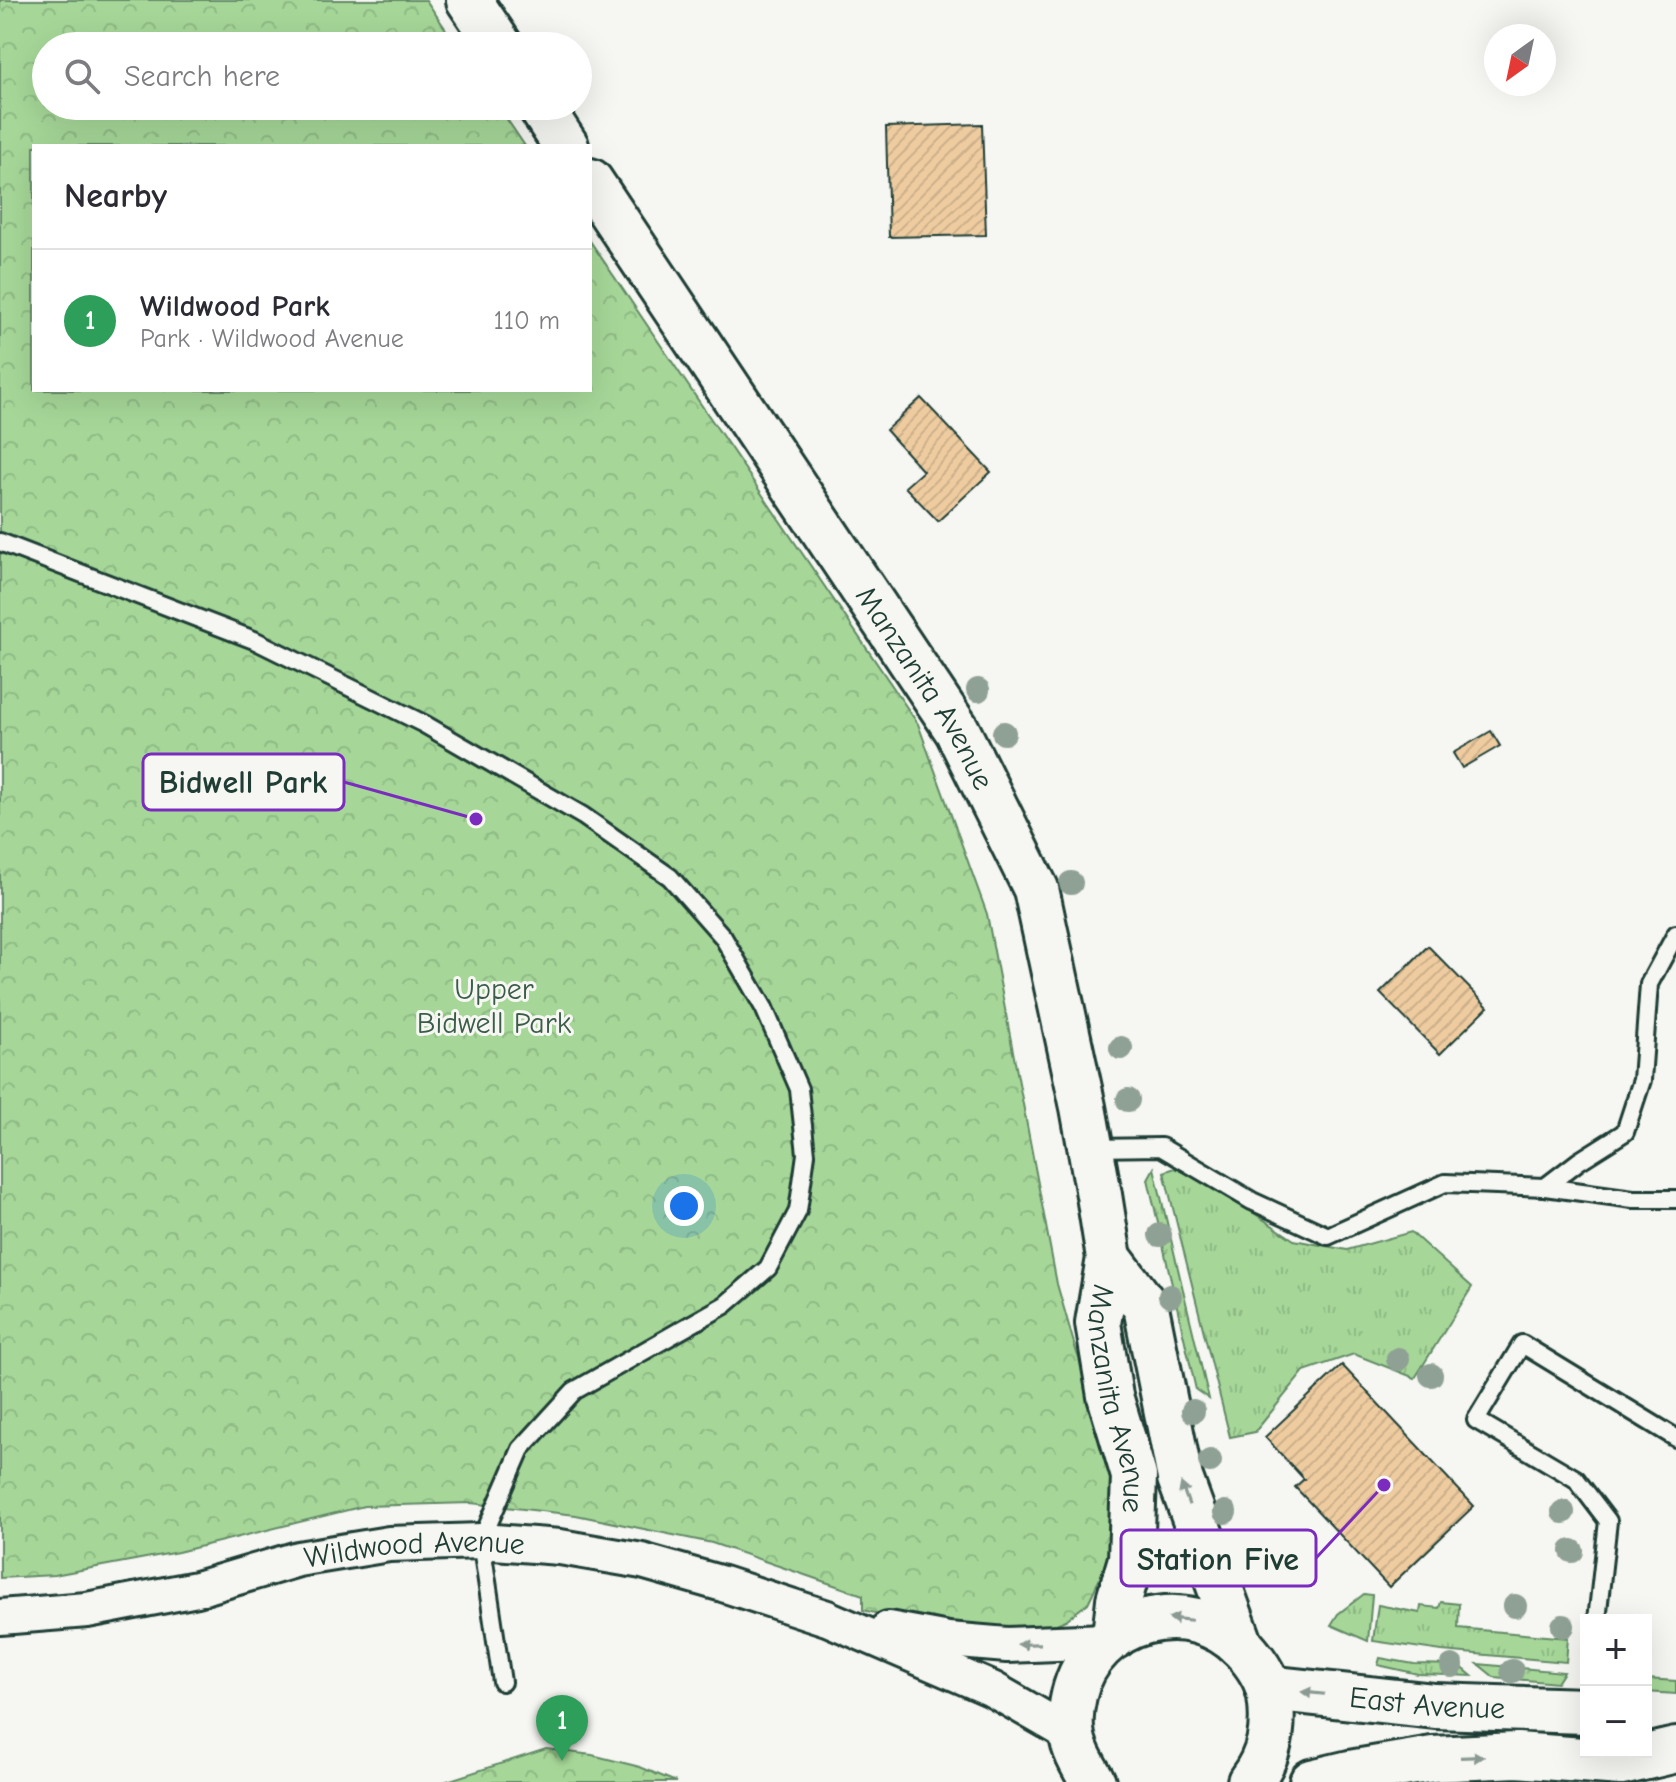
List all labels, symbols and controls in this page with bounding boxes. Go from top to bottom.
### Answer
north arrow [1484,24,1556,96]
search box [32,32,592,120]
icon: search [60,54,104,98]
text: Search here [124,59,280,94]
text: Nearby [64,176,167,216]
text: Wildwood Park [140,289,330,324]
text: 1 [85,306,95,336]
text: 110 m [493,306,560,336]
text: Park · Wildwood Avenue [140,324,404,354]
street label: Manzanita Avenue [849,580,1001,795]
callout: Bidwell Park [143,754,344,810]
text: Bidwell Park [159,764,328,801]
park label: Upper Bidwell Park [417,972,572,1041]
your location [664,1186,704,1226]
street label: Manzanita Avenue [1080,1282,1153,1514]
one-way arrow [1179,1482,1191,1506]
street label: Wildwood Avenue [302,1523,526,1575]
callout: Station Five [1121,1530,1316,1586]
text: Station Five [1137,1541,1299,1578]
one-way arrow [1167,1613,1192,1626]
map controls [1580,1614,1652,1758]
button: + [1580,1614,1652,1686]
one-way arrow [1016,1638,1041,1651]
street label: East Avenue [1348,1679,1506,1726]
one-way arrow [1300,1686,1325,1699]
button: − [1580,1686,1652,1758]
pin: 1 [536,1695,588,1761]
one-way arrow [1460,1751,1485,1764]

